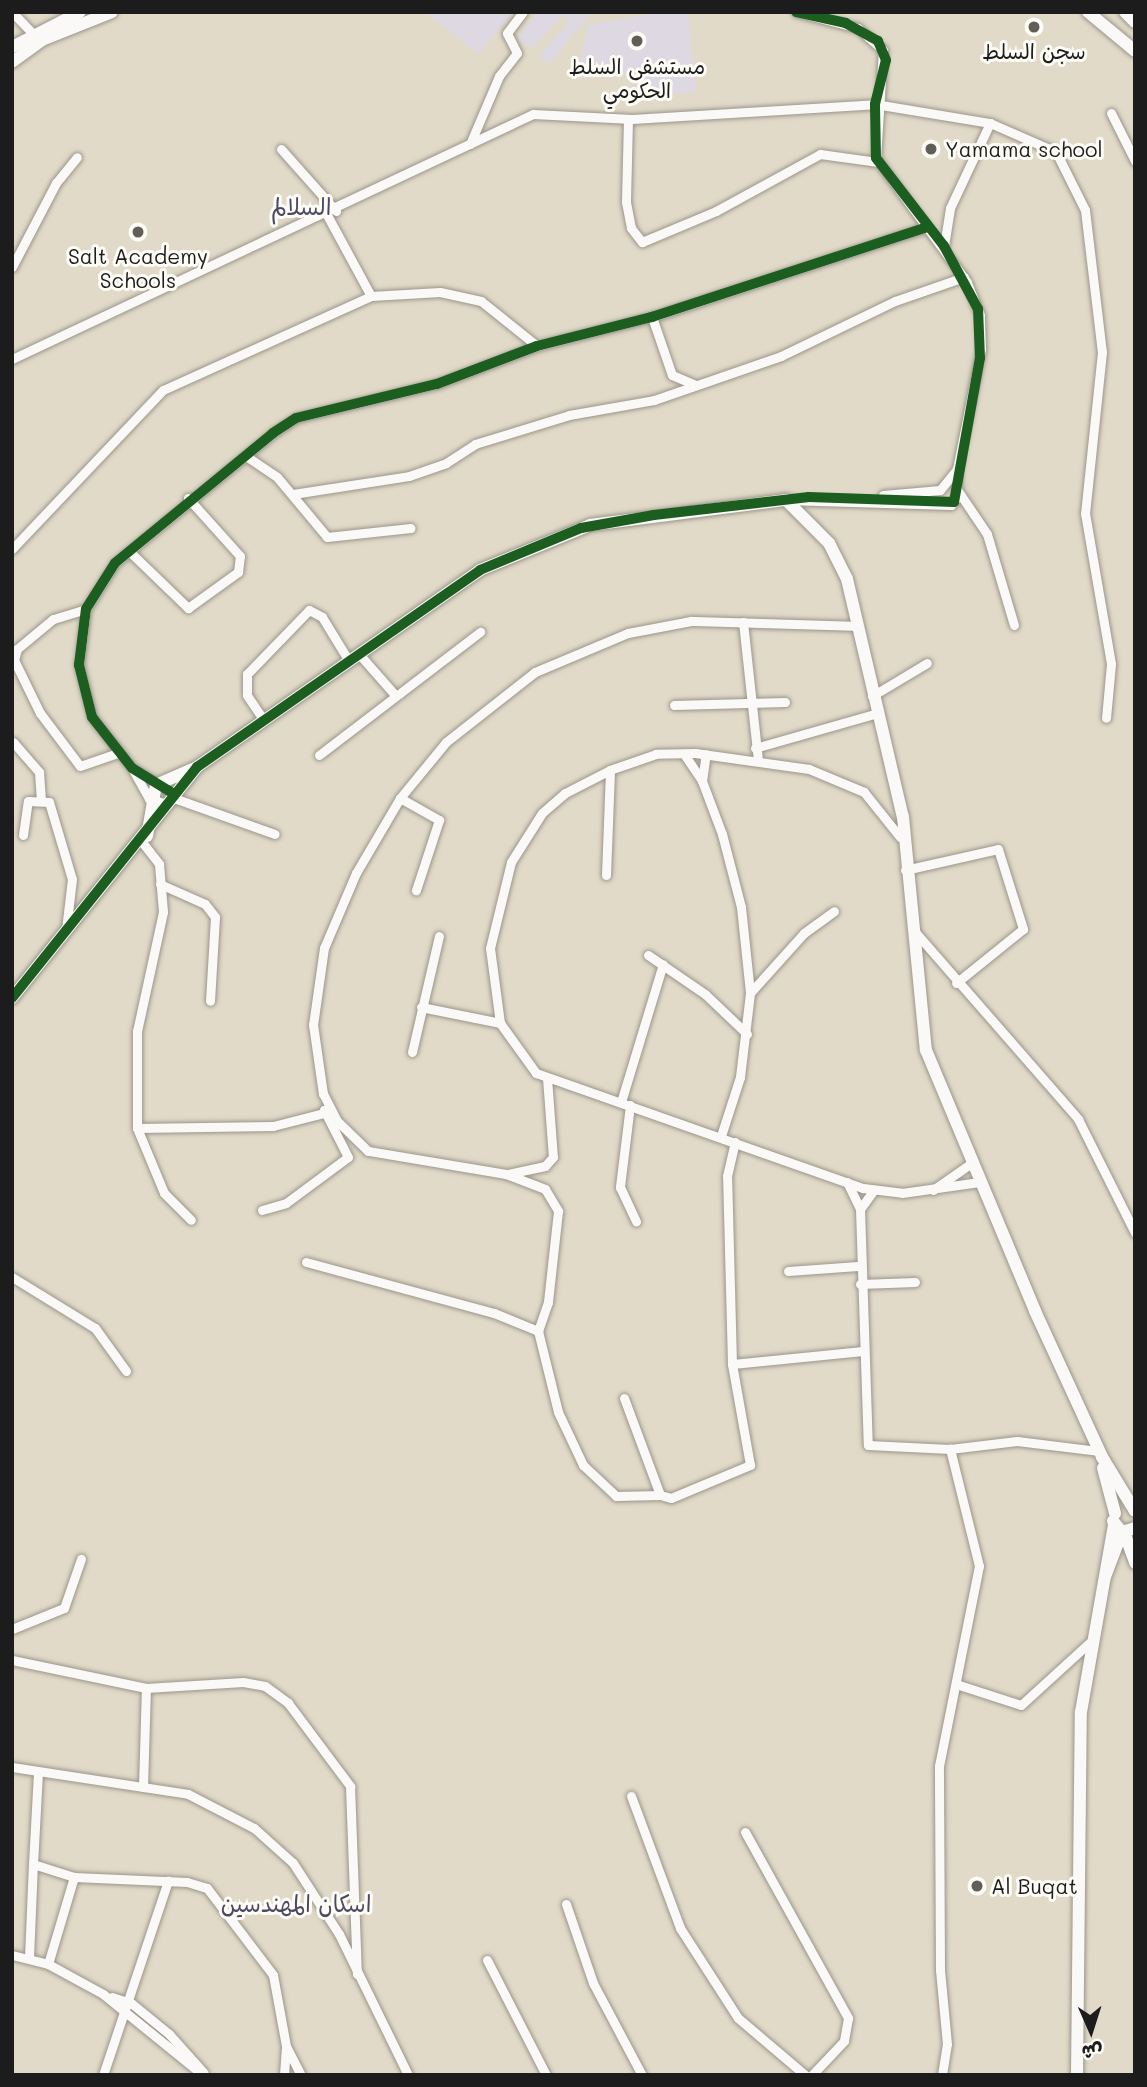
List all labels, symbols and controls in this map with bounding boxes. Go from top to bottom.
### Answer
marker: سجن السلط [1026,19,1042,35]
marker: مستشفى السلط الحكومي [627,31,647,51]
place label: سجن السلط [982,38,1086,64]
place label: مستشفى السلط الحكومي [569,53,705,103]
place label: Yamama school [945,136,1103,162]
marker: Yamama school [923,141,939,157]
district label: السلالم [271,192,331,220]
marker: Salt Academy Schools [130,224,146,240]
place label: Salt Academy Schools [68,243,208,293]
place label: Al Buqat [991,1873,1078,1899]
marker: Al Buqat [969,1878,985,1894]
district label: اسكان المهندسين [221,1889,371,1917]
north arrow [1056,1996,1126,2066]
text: ش [1081,2039,1103,2066]

